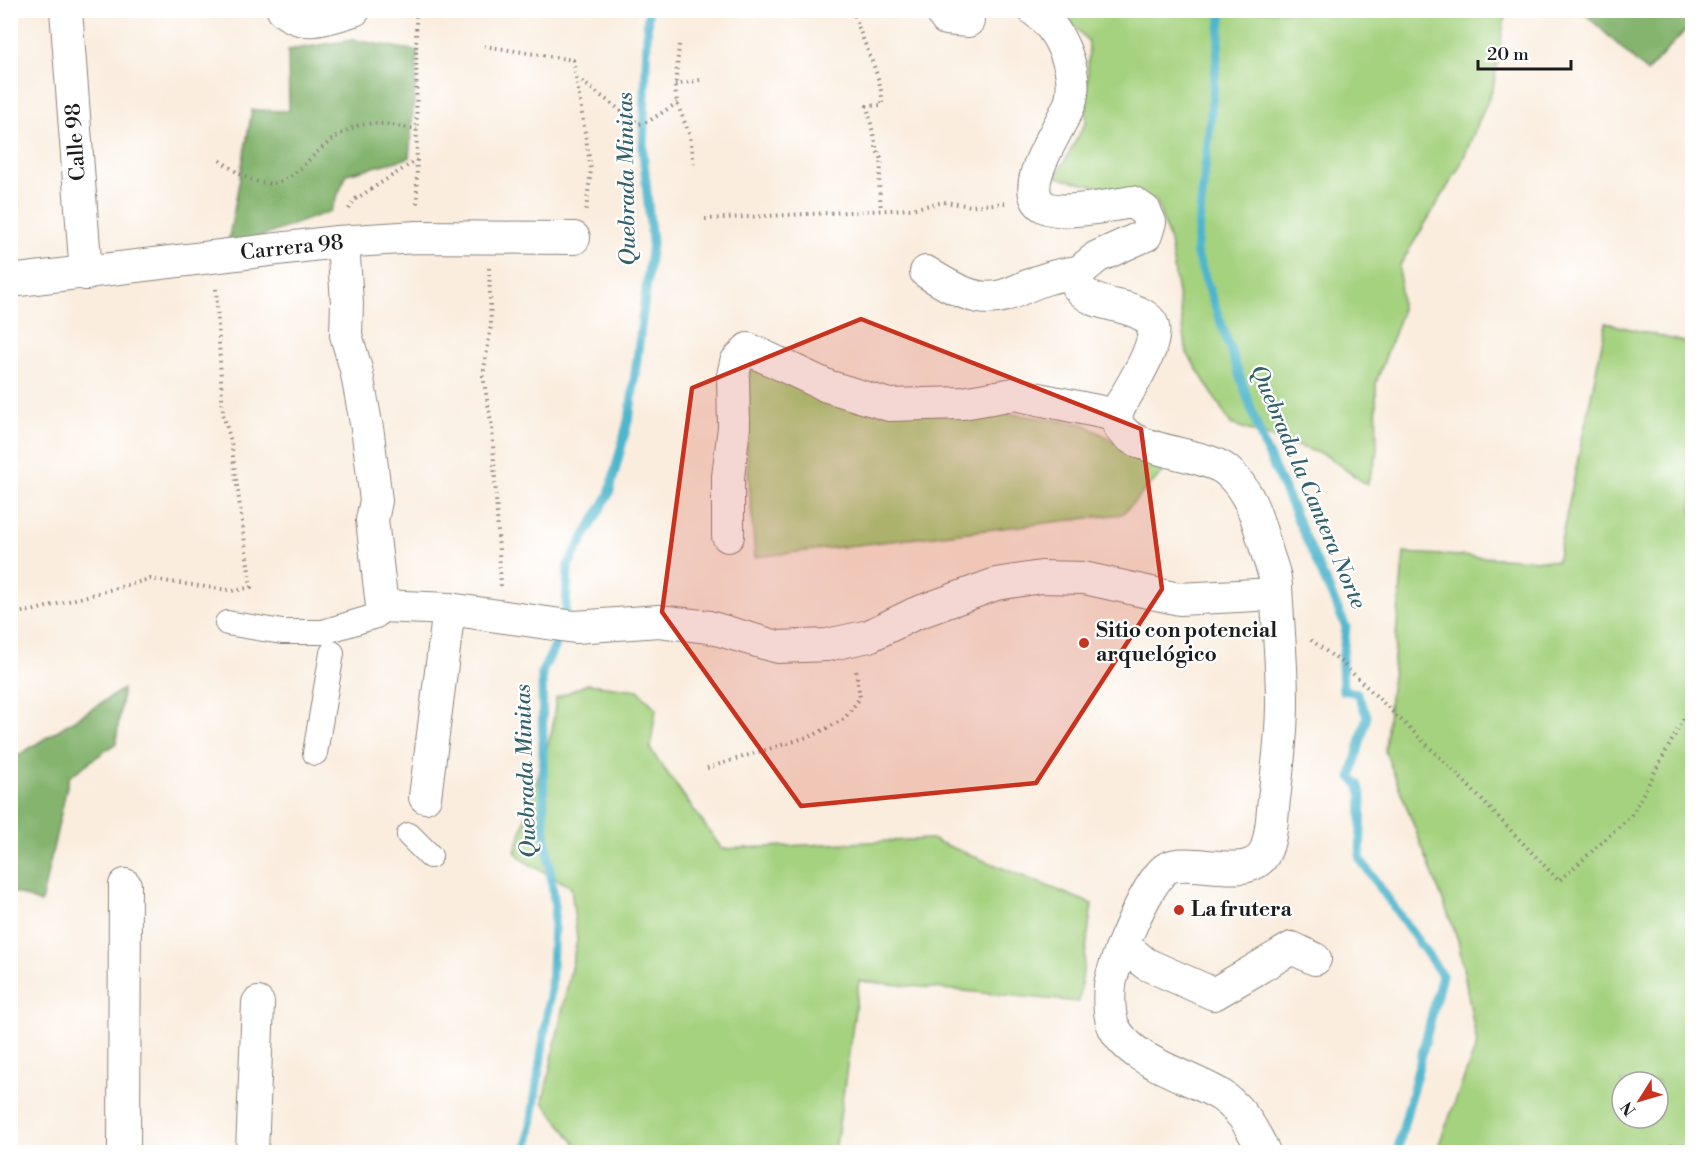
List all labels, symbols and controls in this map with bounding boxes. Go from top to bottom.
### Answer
scale bar [1478,33,1571,71]
text: 20 m [1487,43,1529,66]
water label: Quebrada Minitas [612,92,642,266]
street label: Calle 98 [60,102,92,182]
street label: Carrera 98 [239,230,345,266]
water label: Quebrada la Cantera Norte [1244,361,1372,613]
place label: Sitio con potencial arquelógico [1096,618,1277,668]
marker: Sitio con potencial arquelógico [1077,636,1091,650]
water label: Quebrada Minitas [509,684,543,858]
place label: La frutera [1191,897,1292,923]
marker: La frutera [1172,903,1186,917]
north arrow [1610,1070,1670,1130]
text: N [1617,1097,1641,1119]

